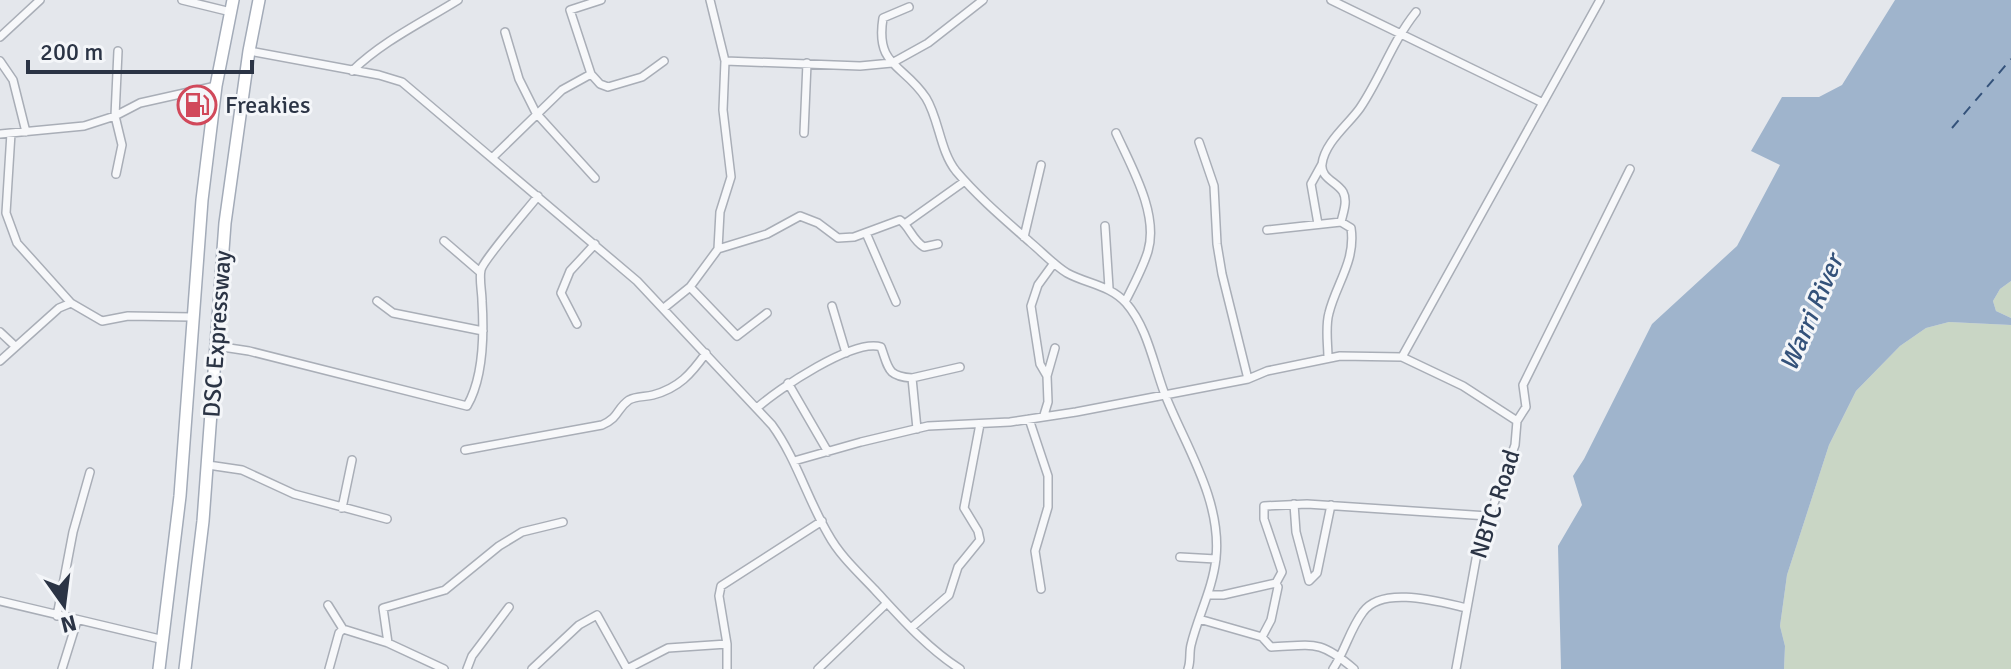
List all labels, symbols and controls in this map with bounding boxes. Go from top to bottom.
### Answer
scale bar [28,24,252,74]
text: 200 m [40,37,103,67]
fuel station icon: Freakies [176,84,218,126]
place label: Freakies [225,90,310,120]
water label: Warri River [1773,247,1852,376]
street label: DSC Expressway [196,249,238,419]
street label: NBTC Road [1463,446,1527,562]
north arrow [24,565,104,645]
text: N [58,609,79,639]

